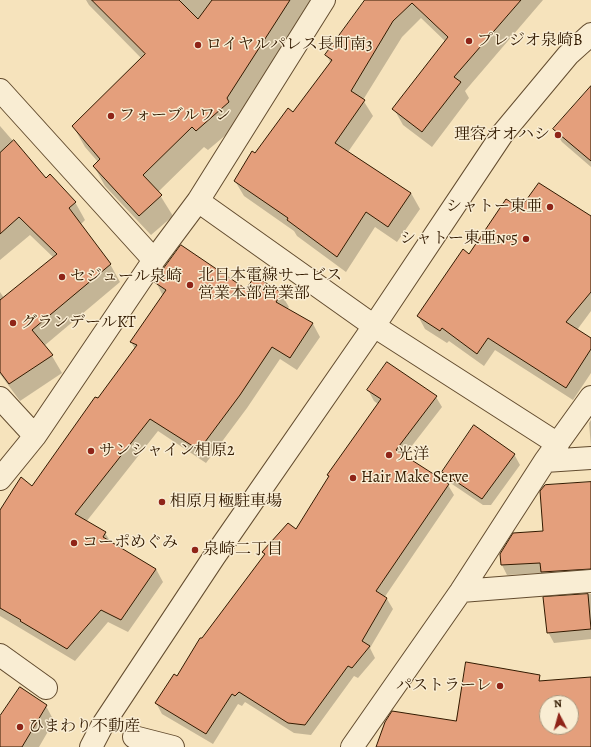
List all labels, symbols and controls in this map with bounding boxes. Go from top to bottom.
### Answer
place label: プレジオ泉崎B [477,31,583,51]
place label: ロイヤルパレス長町南3 [206,35,373,55]
marker: プレジオ泉崎B [464,36,474,46]
marker: ロイヤルパレス長町南3 [193,40,203,50]
place label: フォーブルワン [119,106,231,126]
marker: フォーブルワン [106,111,116,121]
place label: 理容オオハシ [454,125,550,145]
marker: 理容オオハシ [553,130,563,140]
place label: シャトー東亜 [446,197,542,217]
marker: シャトー東亜 [545,202,555,212]
place label: シャトー東亜№5 [400,229,518,249]
marker: シャトー東亜№5 [521,234,531,244]
place label: 北日本電線サービス 営業本部営業部 [198,266,342,304]
place label: セジュール泉崎 [70,267,182,287]
marker: セジュール泉崎 [57,272,67,282]
marker: 北日本電線サービス 営業本部営業部 [185,280,195,290]
place label: グランデールKT [21,313,136,333]
marker: グランデールKT [8,318,18,328]
place label: サンシャイン相原2 [99,441,235,461]
place label: 光洋 [397,445,429,465]
marker: サンシャイン相原2 [86,446,96,456]
marker: 光洋 [384,450,394,460]
place label: Hair Make Serve [361,468,469,488]
marker: Hair Make Serve [348,473,358,483]
place label: 相原月極駐車場 [170,492,282,512]
marker: 相原月極駐車場 [157,497,167,507]
place label: コーポめぐみ [82,533,178,553]
marker: コーポめぐみ [69,538,79,548]
place label: 泉崎二丁目 [203,540,283,560]
marker: 泉崎二丁目 [190,545,200,555]
place label: パストラーレ [396,676,492,696]
marker: パストラーレ [495,681,505,691]
north arrow [539,695,579,735]
text: N [553,696,563,711]
place label: ひまわり不動産 [28,717,140,737]
marker: ひまわり不動産 [15,722,25,732]

